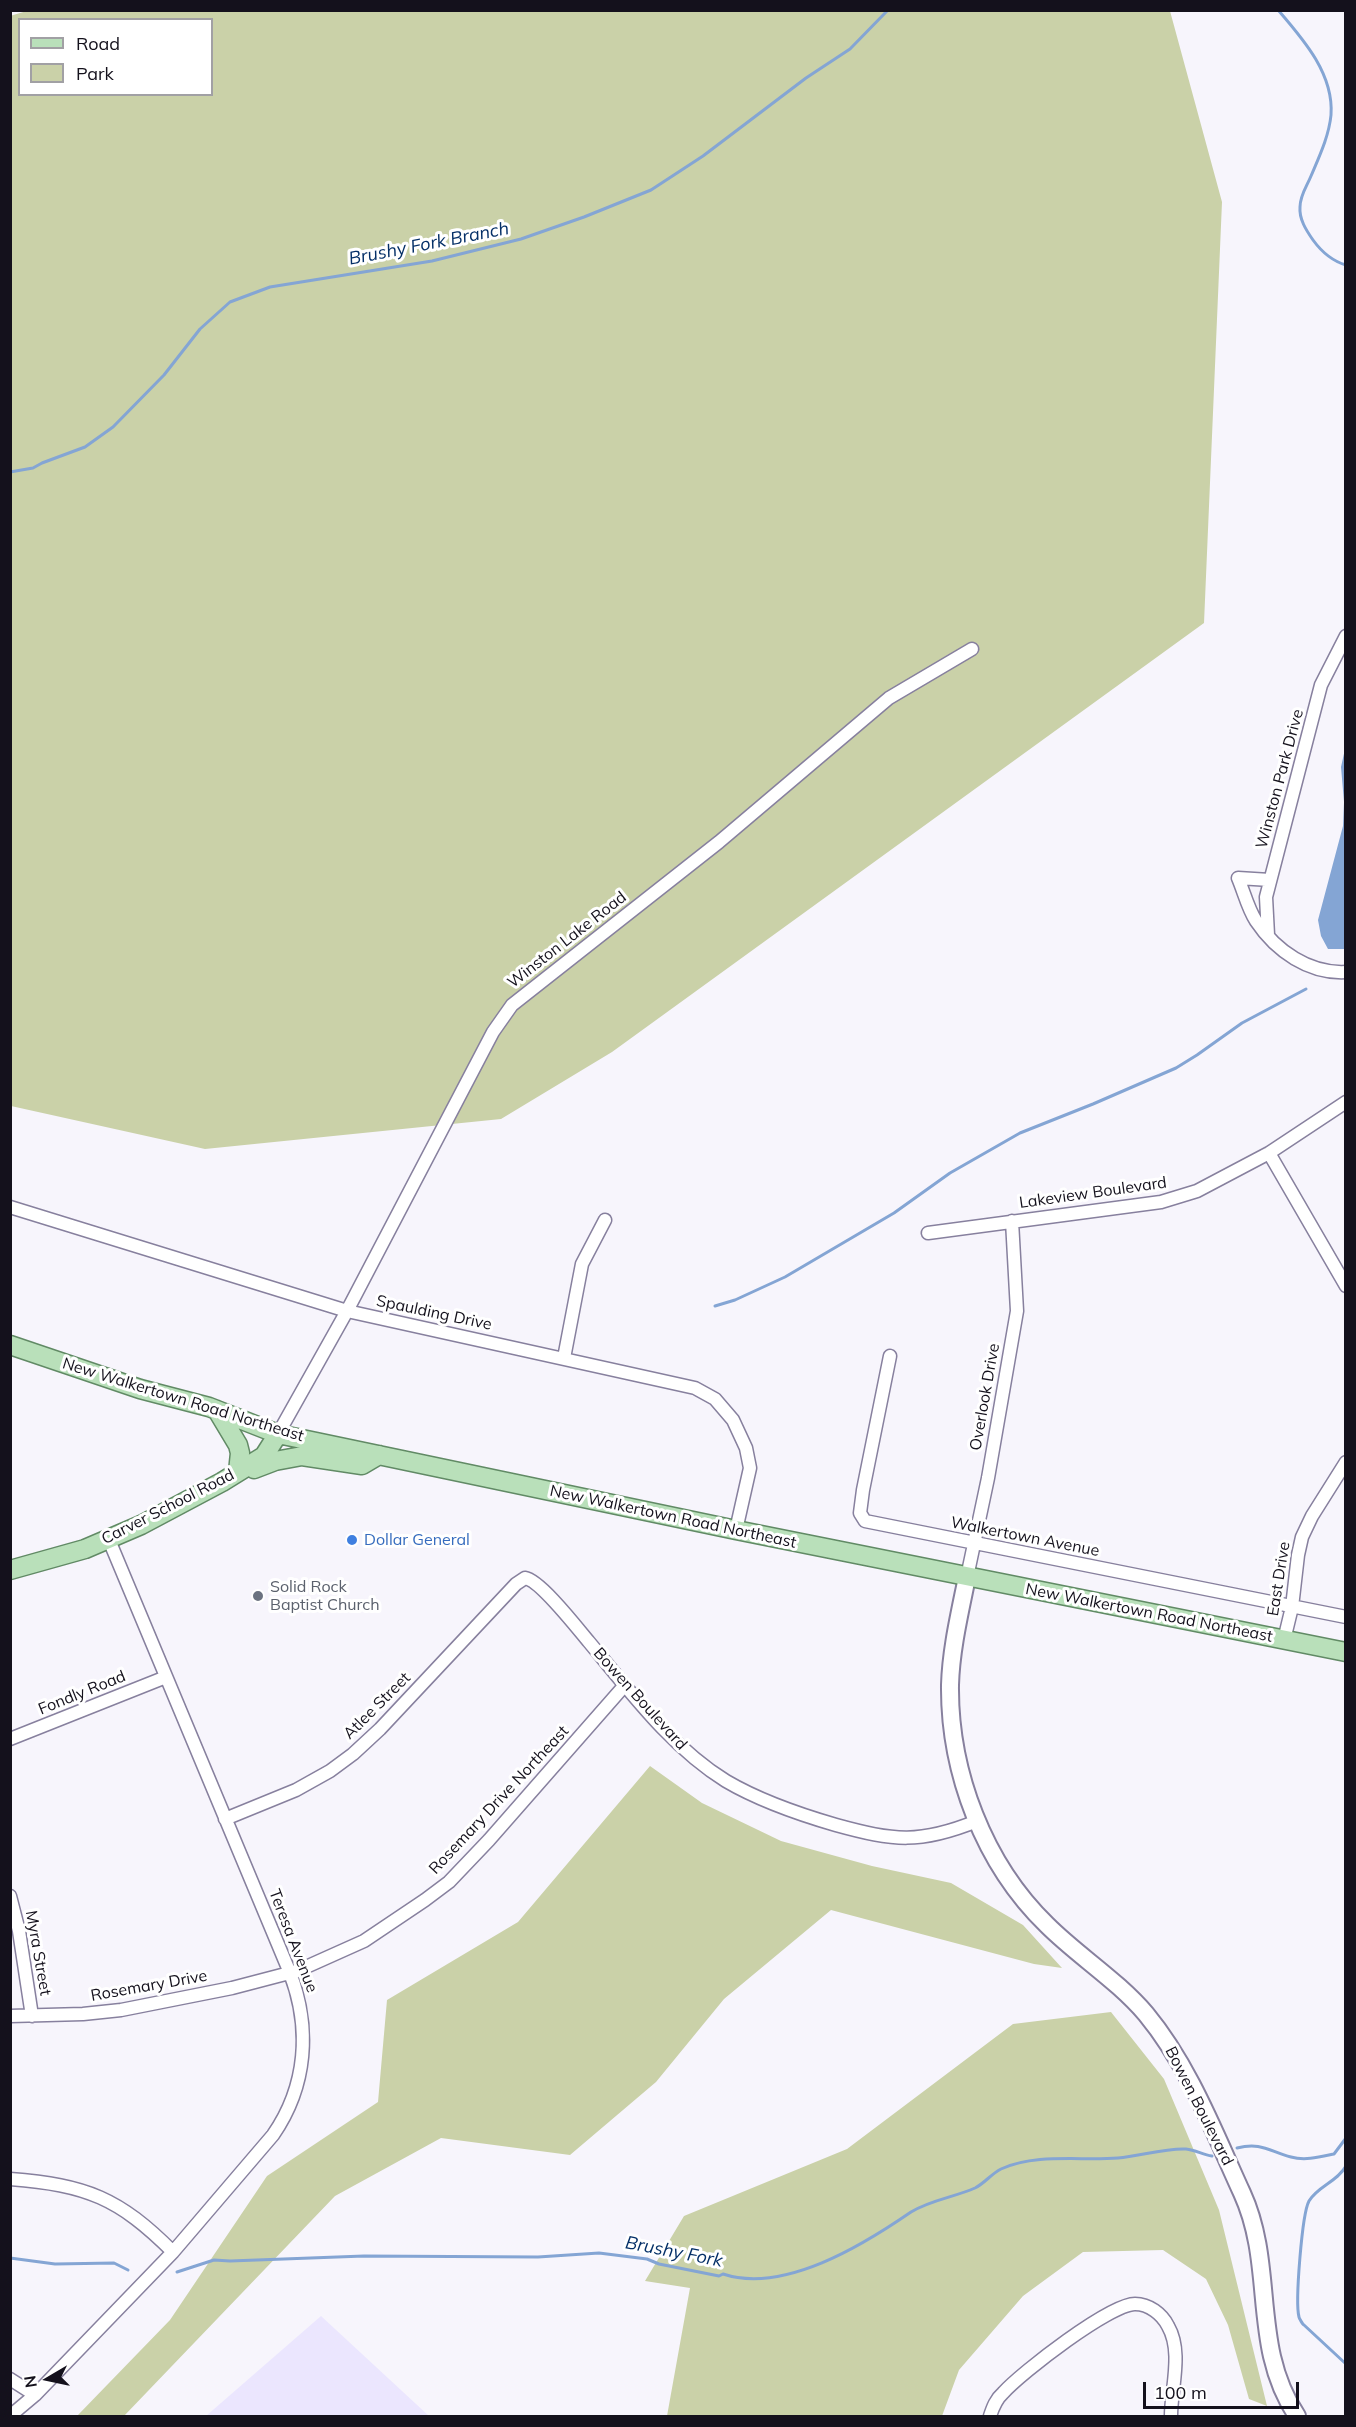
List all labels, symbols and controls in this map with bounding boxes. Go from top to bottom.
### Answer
legend [18,18,213,96]
text: Road [76,32,120,55]
text: Park [76,62,114,85]
water label: Brushy Fork Branch [347,218,511,270]
street label: Winston Park Drive [1252,707,1308,851]
street label: Winston Lake Road [504,888,630,992]
street label: Lakeview Boulevard [1018,1173,1168,1213]
street label: Spaulding Drive [375,1291,493,1335]
street label: Overlook Drive [966,1342,1004,1452]
street label: New Walkertown Road Northeast [60,1354,306,1446]
street label: Carver School Road [98,1465,238,1549]
street label: New Walkertown Road Northeast [548,1481,798,1553]
street label: Walkertown Avenue [949,1513,1101,1561]
place label: Dollar General [364,1530,470,1550]
marker: Dollar General [345,1533,359,1547]
street label: East Drive [1264,1540,1294,1618]
place label: Solid Rock Baptist Church [270,1577,380,1615]
street label: New Walkertown Road Northeast [1024,1580,1274,1646]
marker: Solid Rock Baptist Church [251,1589,265,1603]
street label: Bowen Boulevard [589,1644,691,1754]
street label: Fondly Road [36,1667,128,1719]
street label: Atlee Street [340,1669,414,1743]
street label: Rosemary Drive Northeast [425,1722,573,1878]
street label: Teresa Avenue [265,1887,321,1995]
street label: Myra Street [21,1909,55,1997]
street label: Rosemary Drive [89,1966,209,2006]
street label: Bowen Boulevard [1161,2043,1237,2169]
water label: Brushy Fork [624,2232,724,2272]
north arrow [18,2349,78,2409]
scale bar [1146,2370,1302,2408]
text: N [19,2374,41,2389]
text: 100 m [1154,2381,1207,2404]

